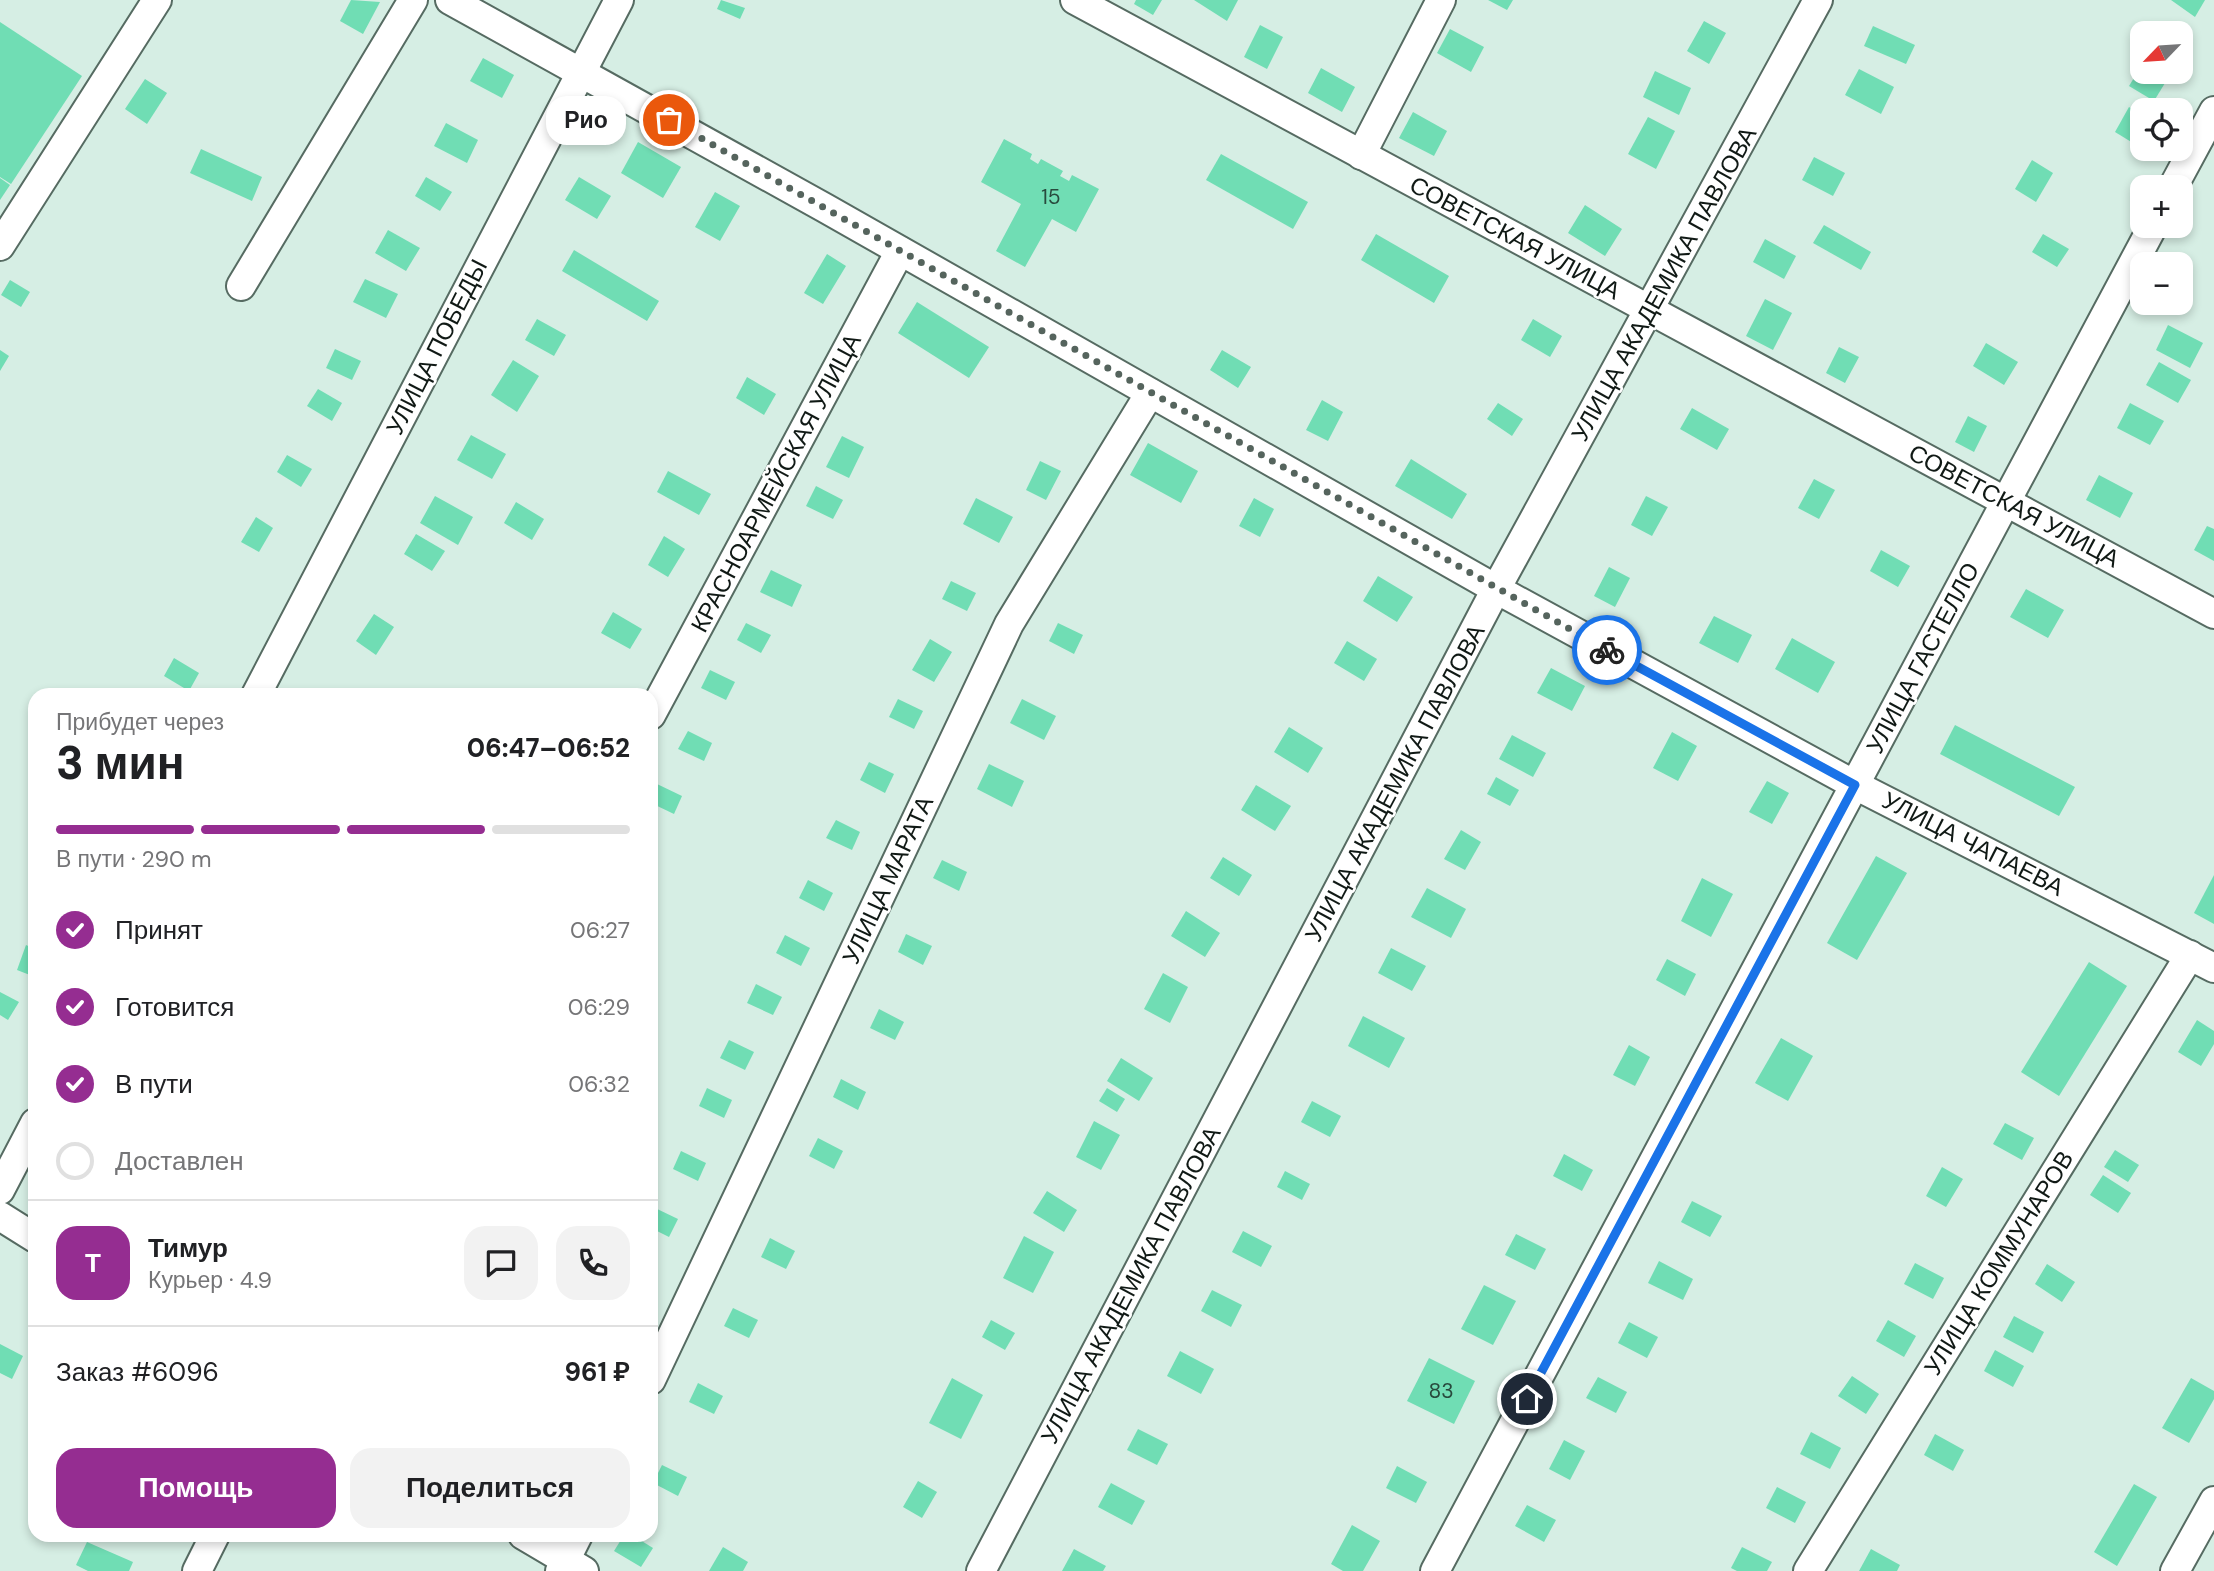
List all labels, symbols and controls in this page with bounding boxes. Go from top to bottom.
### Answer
north arrow [2130,21,2193,84]
map controls [2130,21,2193,315]
pin [639,90,699,150]
callout: Рио [546,96,627,144]
button: locate [2130,98,2193,161]
icon: bag [650,101,688,139]
text: Рио [564,105,608,135]
street label: УЛИЦА АКАДЕМИКА ПАВЛОВА [1564,121,1763,446]
street label: СОВЕТСКАЯ УЛИЦА [1404,169,1626,306]
button: + [2130,175,2193,238]
house number: 15 [1041,183,1061,211]
button: − [2130,252,2193,315]
street label: УЛИЦА ПОБЕДЫ [379,254,494,440]
street label: КРАСНОАРМЕЙСКАЯ УЛИЦА [683,328,868,637]
street label: СОВЕТСКАЯ УЛИЦА [1903,437,2125,574]
street label: УЛИЦА ГАСТЕЛЛО [1859,557,1986,759]
courier [1572,615,1642,685]
street label: УЛИЦА АКАДЕМИКА ПАВЛОВА [1298,619,1492,947]
icon: bike [1588,631,1626,669]
text: Прибудет через [56,707,224,737]
text: 06:47–06:52 [467,731,630,765]
text: 3 мин [56,733,185,793]
street label: УЛИЦА ЧАПАЕВА [1877,784,2069,903]
street label: УЛИЦА МАРАТА [835,791,940,969]
text: В пути · 290 m [56,844,211,874]
icon: check [56,911,94,949]
text: Принят [115,913,203,947]
text: 06:27 [570,915,630,945]
icon: check [56,988,94,1026]
text: Готовится [115,990,234,1024]
text: 06:29 [568,992,630,1022]
icon: check [56,1065,94,1103]
text: В пути [115,1067,193,1101]
text: 06:32 [568,1069,630,1099]
street label: УЛИЦА АКАДЕМИКА ПАВЛОВА [1034,1121,1228,1449]
text: Доставлен [115,1144,244,1178]
street label: УЛИЦА КОММУНАРОВ [1917,1145,2080,1381]
button: chat [464,1226,538,1300]
button: phone [556,1226,630,1300]
text: Тимур [148,1231,228,1265]
text: Т [85,1246,101,1280]
text: Курьер · 4.9 [148,1265,272,1295]
text: Заказ #6096 [56,1355,219,1389]
text: 961 ₽ [564,1355,630,1389]
pin [1497,1369,1557,1429]
house number: 83 [1428,1377,1454,1405]
icon: home [1508,1380,1546,1418]
button: Помощь [56,1448,336,1528]
button: Поделиться [350,1448,630,1528]

